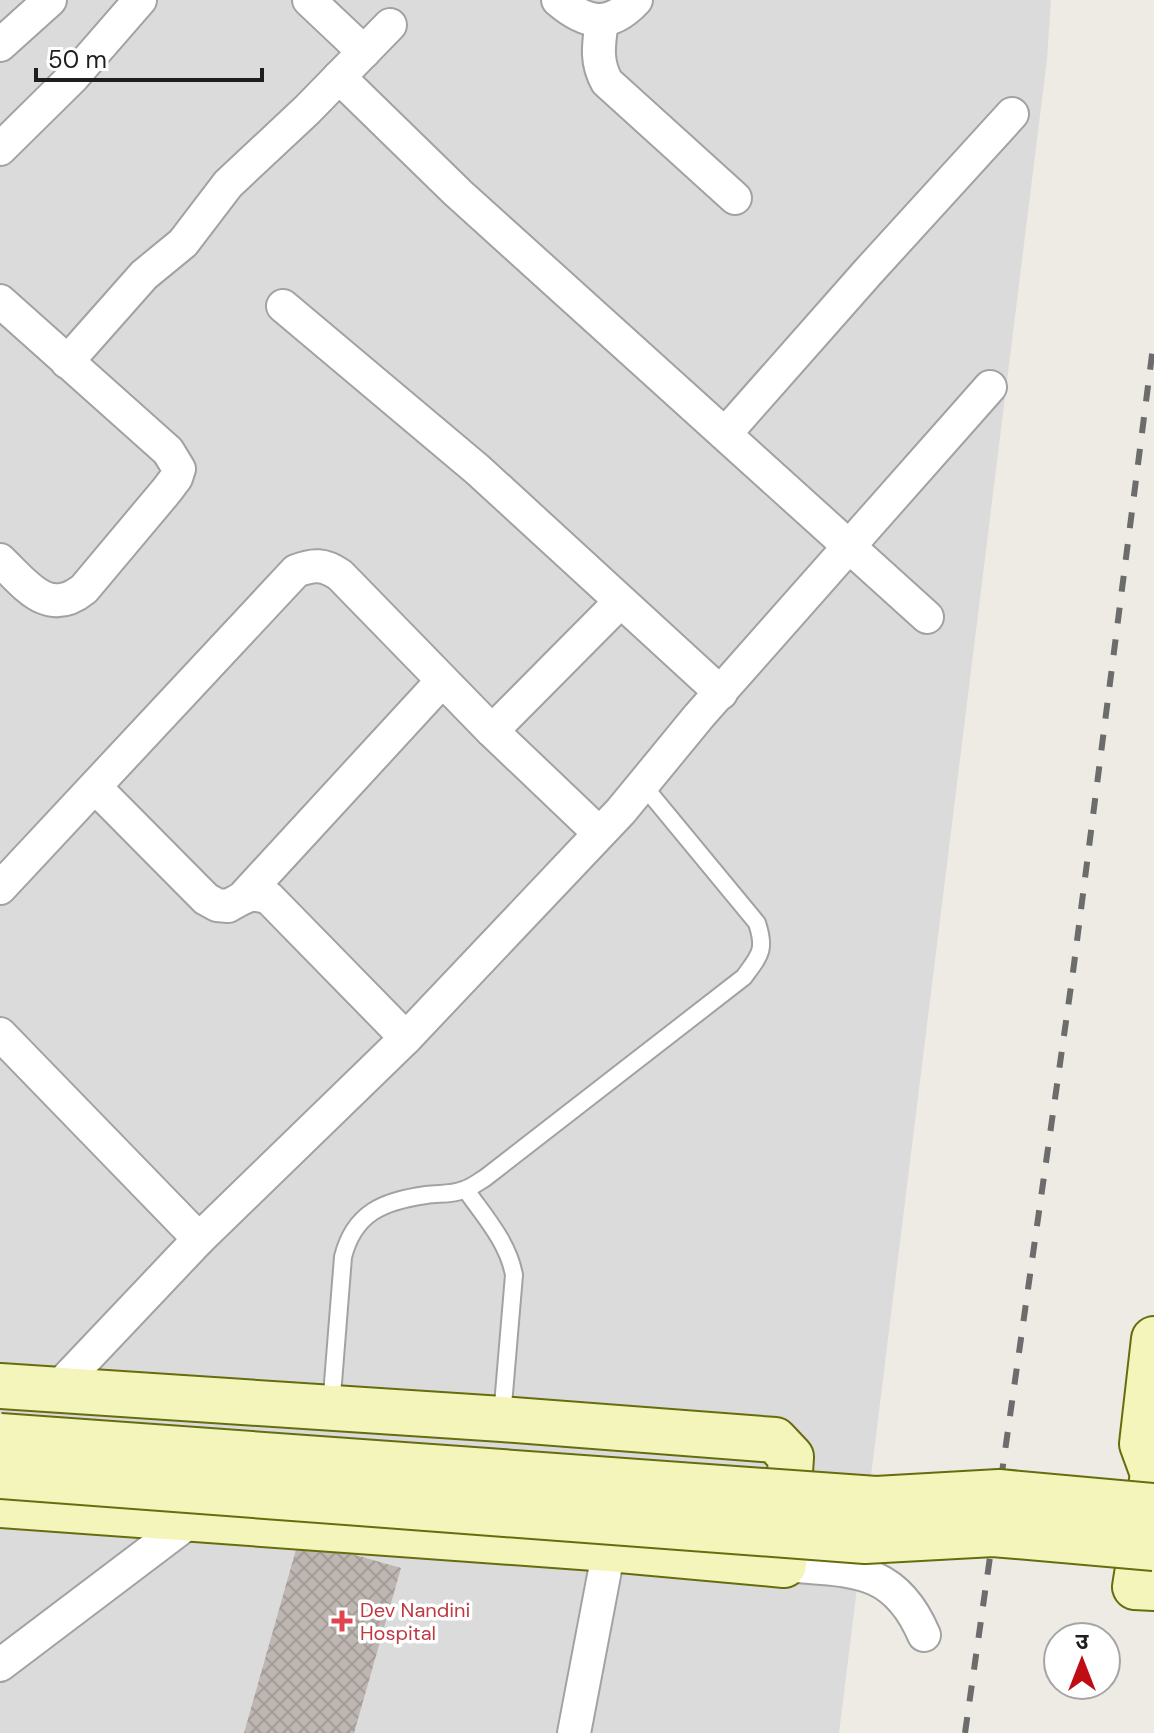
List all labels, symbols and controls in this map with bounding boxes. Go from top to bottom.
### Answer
scale bar [36,32,262,82]
text: 50 m [48,44,107,75]
place label: Dev Nandini Hospital [360,1597,470,1646]
marker: Dev Nandini Hospital [331,1610,353,1632]
north arrow [1042,1621,1122,1701]
text: उ [1076,1627,1090,1656]

